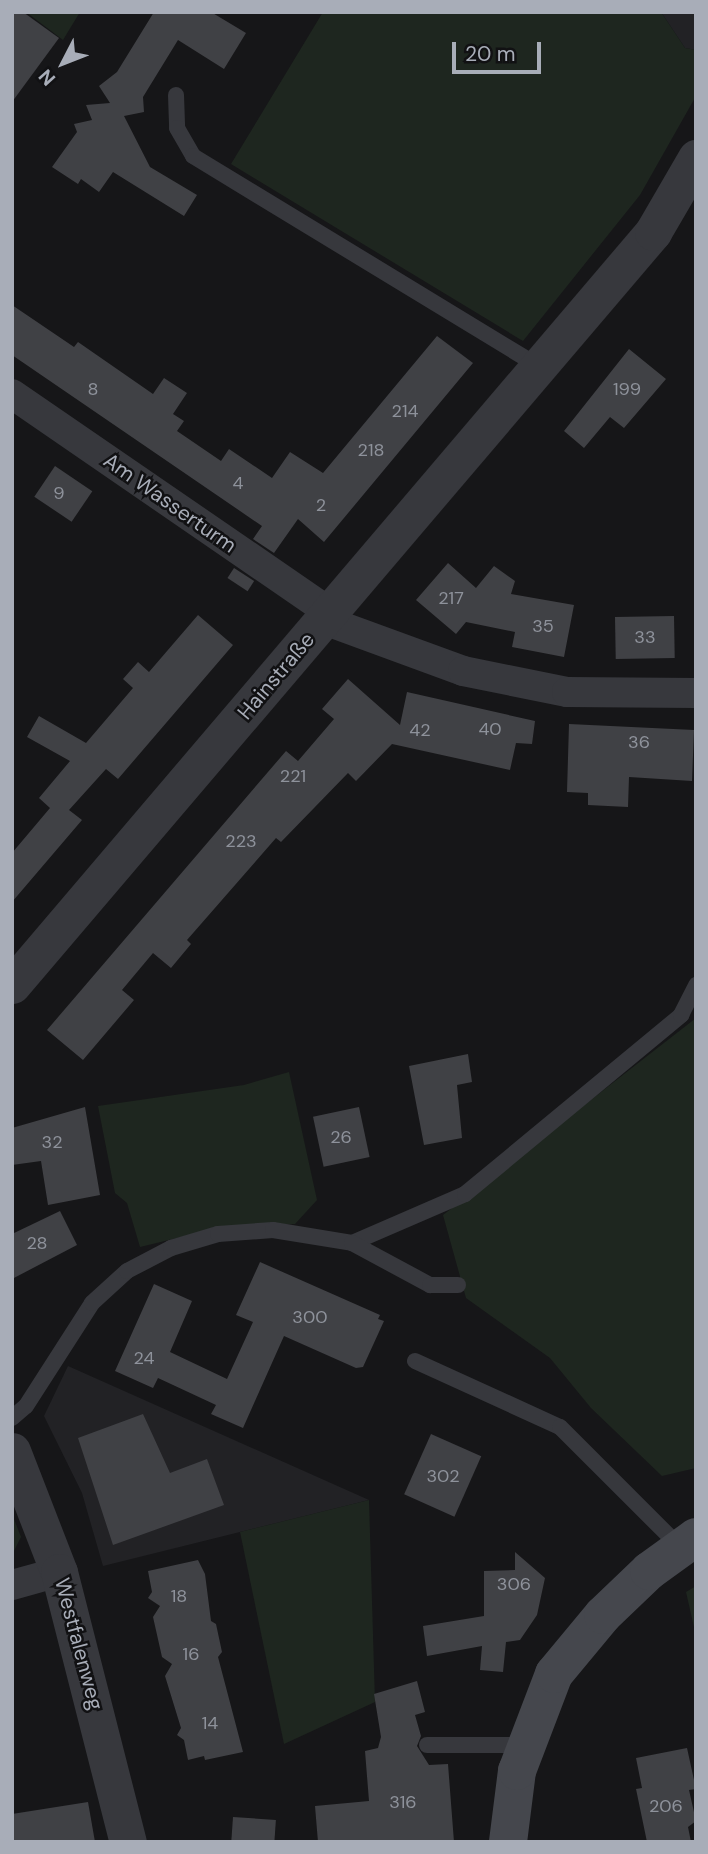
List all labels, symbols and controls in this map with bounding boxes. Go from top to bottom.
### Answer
north arrow [28,28,98,98]
scale bar [456,28,545,72]
text: 20 m [465,40,516,68]
text: N [33,64,61,91]
house number: 8 [88,378,98,400]
house number: 199 [613,378,641,400]
house number: 214 [392,400,418,422]
house number: 218 [358,439,384,461]
street label: Am Wasserturm [99,448,241,558]
house number: 4 [233,472,243,494]
house number: 9 [53,482,65,504]
house number: 2 [316,494,326,516]
house number: 217 [438,587,464,609]
house number: 35 [532,615,554,637]
house number: 33 [634,626,656,648]
street label: Hainstraße [232,627,320,725]
house number: 40 [478,718,502,740]
house number: 42 [409,719,431,741]
house number: 36 [628,731,650,753]
house number: 221 [280,765,306,787]
house number: 223 [225,830,257,852]
house number: 26 [330,1126,352,1148]
house number: 32 [41,1131,63,1153]
house number: 28 [26,1232,48,1254]
house number: 300 [292,1306,328,1328]
house number: 24 [134,1347,154,1369]
house number: 302 [426,1465,460,1487]
house number: 306 [497,1573,531,1595]
street label: Westfalenweg [49,1575,109,1713]
house number: 18 [171,1585,187,1607]
house number: 16 [183,1643,199,1665]
house number: 14 [202,1712,218,1734]
house number: 316 [389,1791,417,1813]
house number: 206 [649,1795,683,1817]

